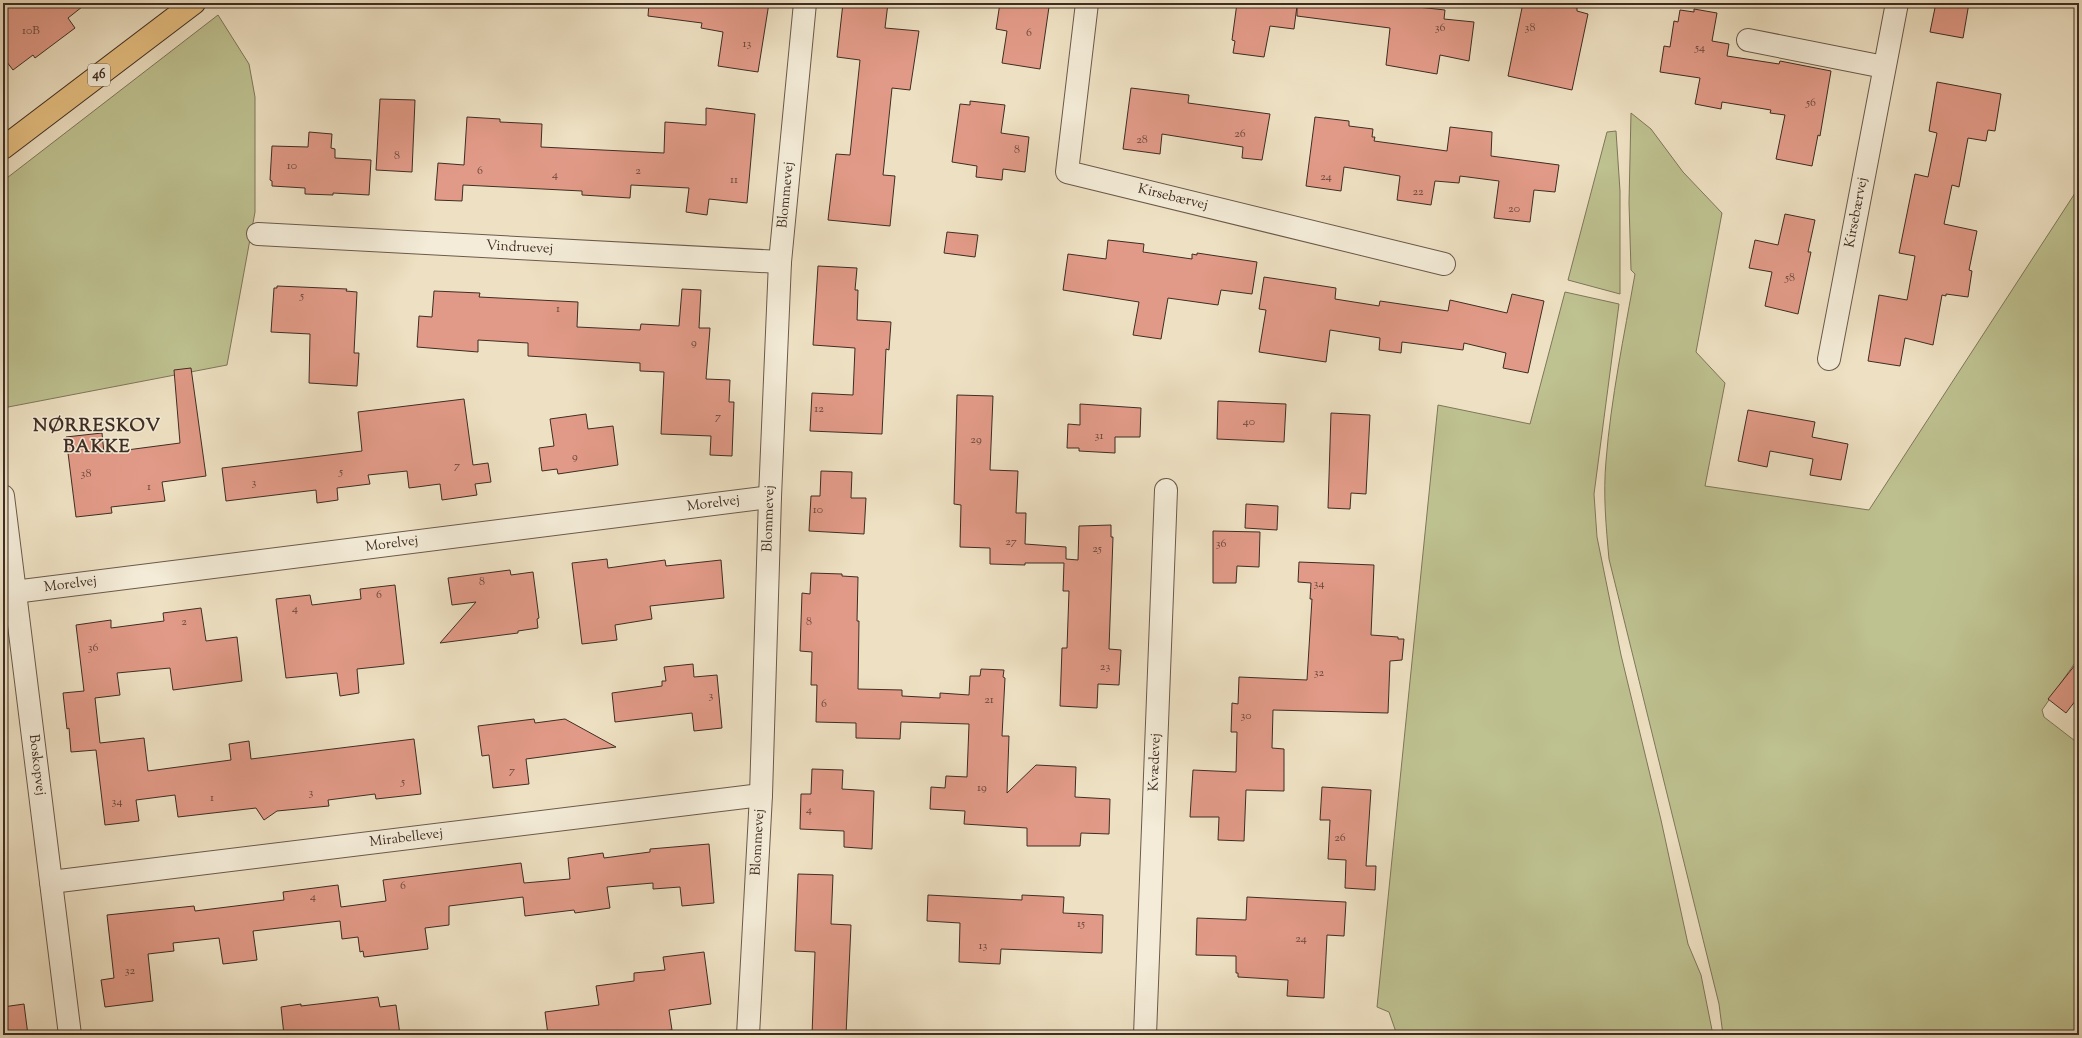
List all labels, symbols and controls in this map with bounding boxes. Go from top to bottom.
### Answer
house number: 36 [1435,19,1445,37]
house number: 38 [1525,19,1535,37]
house number: 10B [22,22,40,40]
house number: 6 [1026,24,1032,42]
house number: 13 [743,35,752,53]
house number: 54 [1694,39,1705,57]
road number: 46 [88,64,110,86]
house number: 56 [1805,94,1816,112]
house number: 26 [1234,125,1246,143]
house number: 28 [1136,131,1148,149]
house number: 8 [1014,141,1020,159]
house number: 8 [394,147,400,165]
house number: 10 [287,157,297,175]
street label: Blommevej [773,161,800,229]
house number: 6 [477,162,483,180]
house number: 2 [635,162,641,180]
house number: 4 [552,166,558,184]
house number: 24 [1320,168,1332,186]
house number: 11 [730,171,738,189]
street label: Kirsebærvej [1840,176,1873,250]
street label: Kirsebærvej [1136,180,1210,216]
house number: 22 [1412,183,1424,201]
house number: 20 [1508,200,1520,218]
street label: Vindruevej [485,236,554,260]
house number: 58 [1784,269,1795,287]
house number: 5 [299,287,304,305]
house number: 1 [556,300,560,318]
house number: 9 [691,334,697,352]
house number: 12 [814,400,824,418]
house number: 7 [715,408,721,426]
house number: 40 [1243,413,1255,431]
district label: NØRRESKOV BAKKE [33,414,161,461]
house number: 31 [1095,427,1103,445]
house number: 29 [970,431,982,449]
house number: 9 [572,448,578,466]
house number: 7 [454,457,460,475]
house number: 5 [338,463,343,481]
house number: 38 [81,465,91,483]
house number: 3 [252,474,257,492]
house number: 1 [147,478,151,496]
street label: Blommevej [758,485,780,552]
street label: Morelvej [686,491,741,517]
house number: 10 [813,501,823,519]
street label: Morelvej [364,531,420,558]
house number: 27 [1005,533,1017,551]
house number: 36 [1216,535,1226,553]
house number: 25 [1092,540,1102,558]
street label: Morelvej [43,572,98,598]
house number: 8 [479,573,485,591]
house number: 34 [1314,575,1324,593]
house number: 6 [376,586,382,604]
house number: 4 [292,600,298,618]
house number: 2 [181,613,187,631]
house number: 8 [806,613,812,631]
house number: 36 [88,639,98,657]
house number: 23 [1100,658,1110,676]
house number: 32 [1314,664,1325,682]
house number: 3 [709,687,714,705]
house number: 21 [984,691,994,709]
house number: 6 [821,695,827,713]
house number: 30 [1240,707,1252,725]
street label: Boskopvej [23,733,50,797]
street label: Kvædevej [1144,733,1167,792]
house number: 7 [509,762,515,780]
house number: 5 [400,773,405,791]
house number: 19 [977,779,987,797]
house number: 3 [309,784,314,802]
house number: 1 [210,789,214,807]
house number: 34 [112,793,122,811]
house number: 4 [806,801,812,819]
street label: Blommevej [747,808,770,876]
street label: Mirabellevej [369,824,444,853]
house number: 26 [1334,829,1346,847]
house number: 6 [400,877,406,895]
house number: 4 [310,888,316,906]
house number: 15 [1077,915,1085,933]
house number: 24 [1295,930,1307,948]
house number: 13 [979,937,988,955]
house number: 32 [125,962,136,980]

